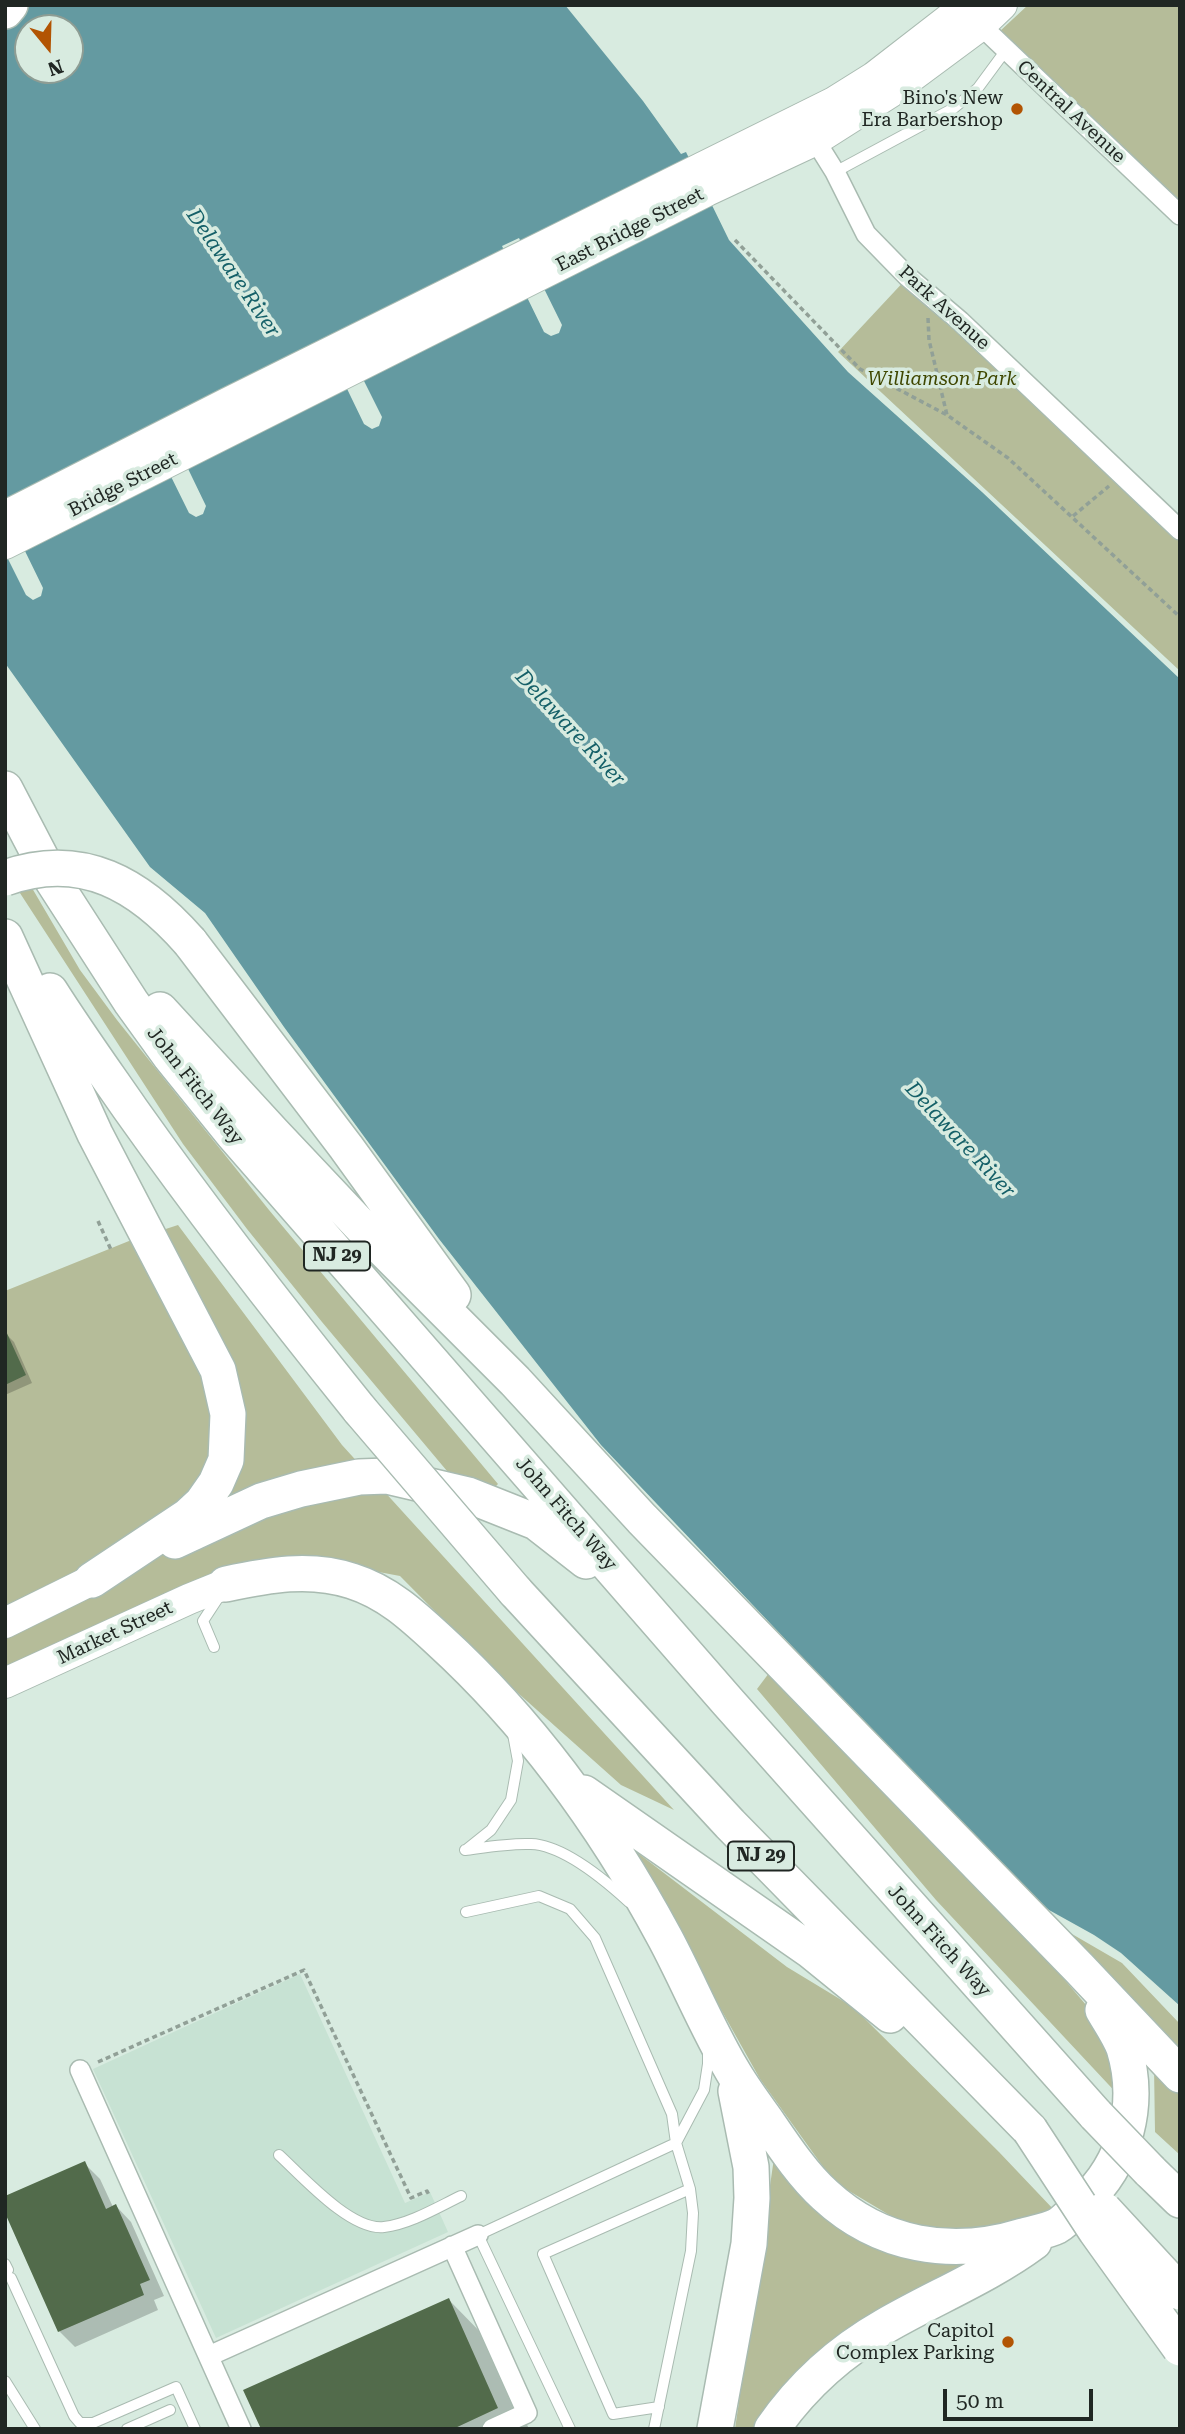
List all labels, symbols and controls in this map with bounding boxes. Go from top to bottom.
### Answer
north arrow [14,14,84,84]
text: N [45,54,66,81]
street label: Central Avenue [1012,56,1130,168]
place label: Bino's New Era Barbershop [861,87,1003,131]
marker: Bino's New Era Barbershop [1009,101,1025,117]
street label: East Bridge Street [553,183,707,277]
water label: Delaware River [181,204,285,342]
street label: Park Avenue [894,261,994,355]
park label: Williamson Park [868,368,1016,390]
street label: Bridge Street [65,448,181,522]
water label: Delaware River [510,665,630,791]
street label: John Fitch Way [142,1023,248,1149]
water label: Delaware River [900,1077,1020,1203]
road number: NJ 29 [304,1241,370,1270]
street label: John Fitch Way [510,1453,622,1575]
street label: Market Street [54,1596,176,1670]
road number: NJ 29 [728,1842,794,1870]
street label: John Fitch Way [883,1880,995,2002]
place label: Capitol Complex Parking [836,2320,994,2364]
marker: Capitol Complex Parking [1000,2334,1016,2350]
scale bar [947,2374,1098,2418]
text: 50 m [956,2389,1004,2413]

